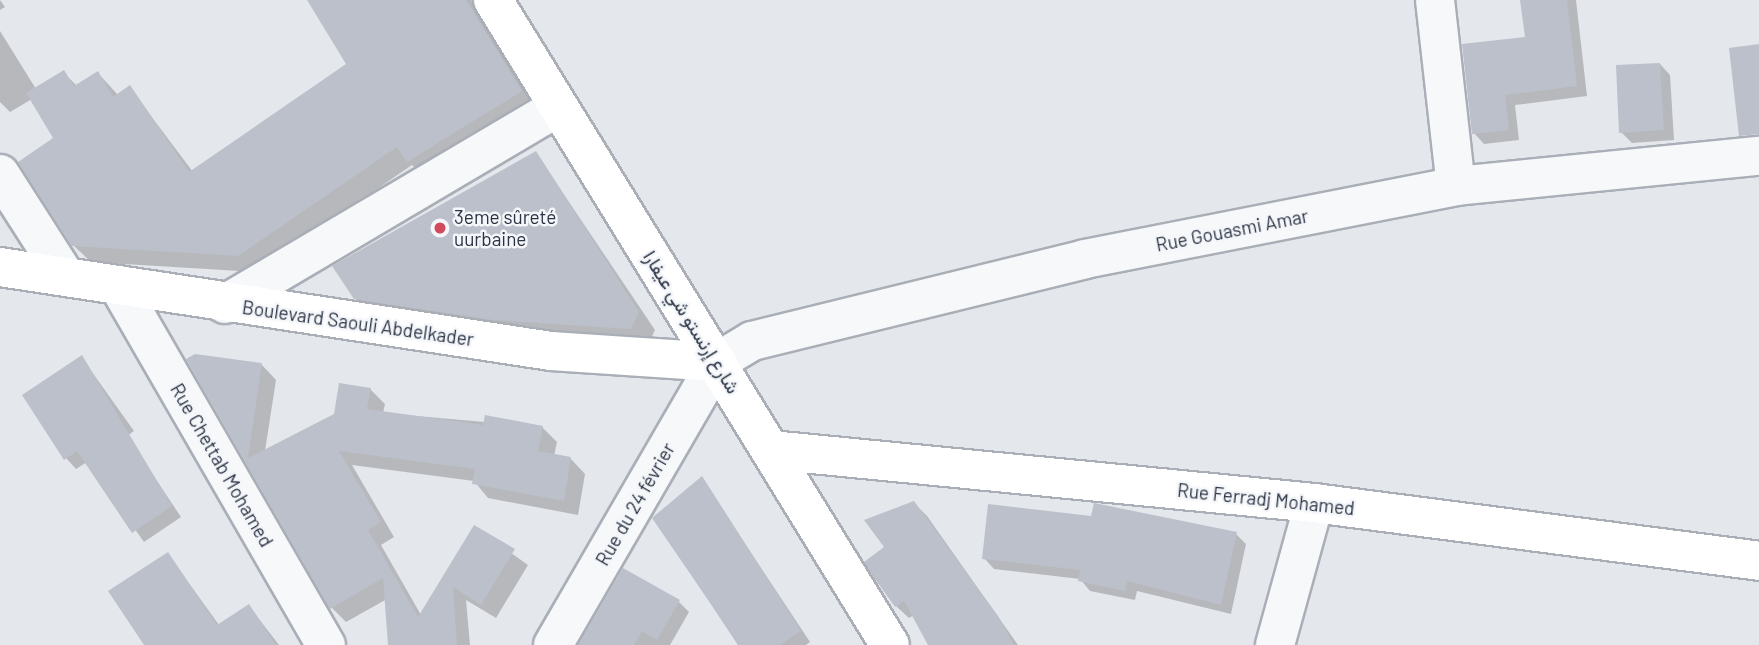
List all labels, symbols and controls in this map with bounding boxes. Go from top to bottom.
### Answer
street label: Rue Gouasmi Amar [1154,204,1310,256]
place label: 3eme sûreté uurbaine [454,206,556,250]
marker: 3eme sûreté uurbaine [432,220,448,236]
street label: شارع إرنستو شي عيفارا [639,246,745,398]
street label: Boulevard Saouli Abdelkader [241,295,475,351]
street label: Rue Chettab Mohamed [166,379,278,551]
street label: Rue du 24 février [591,438,679,570]
street label: Rue Ferradj Mohamed [1176,478,1356,520]

